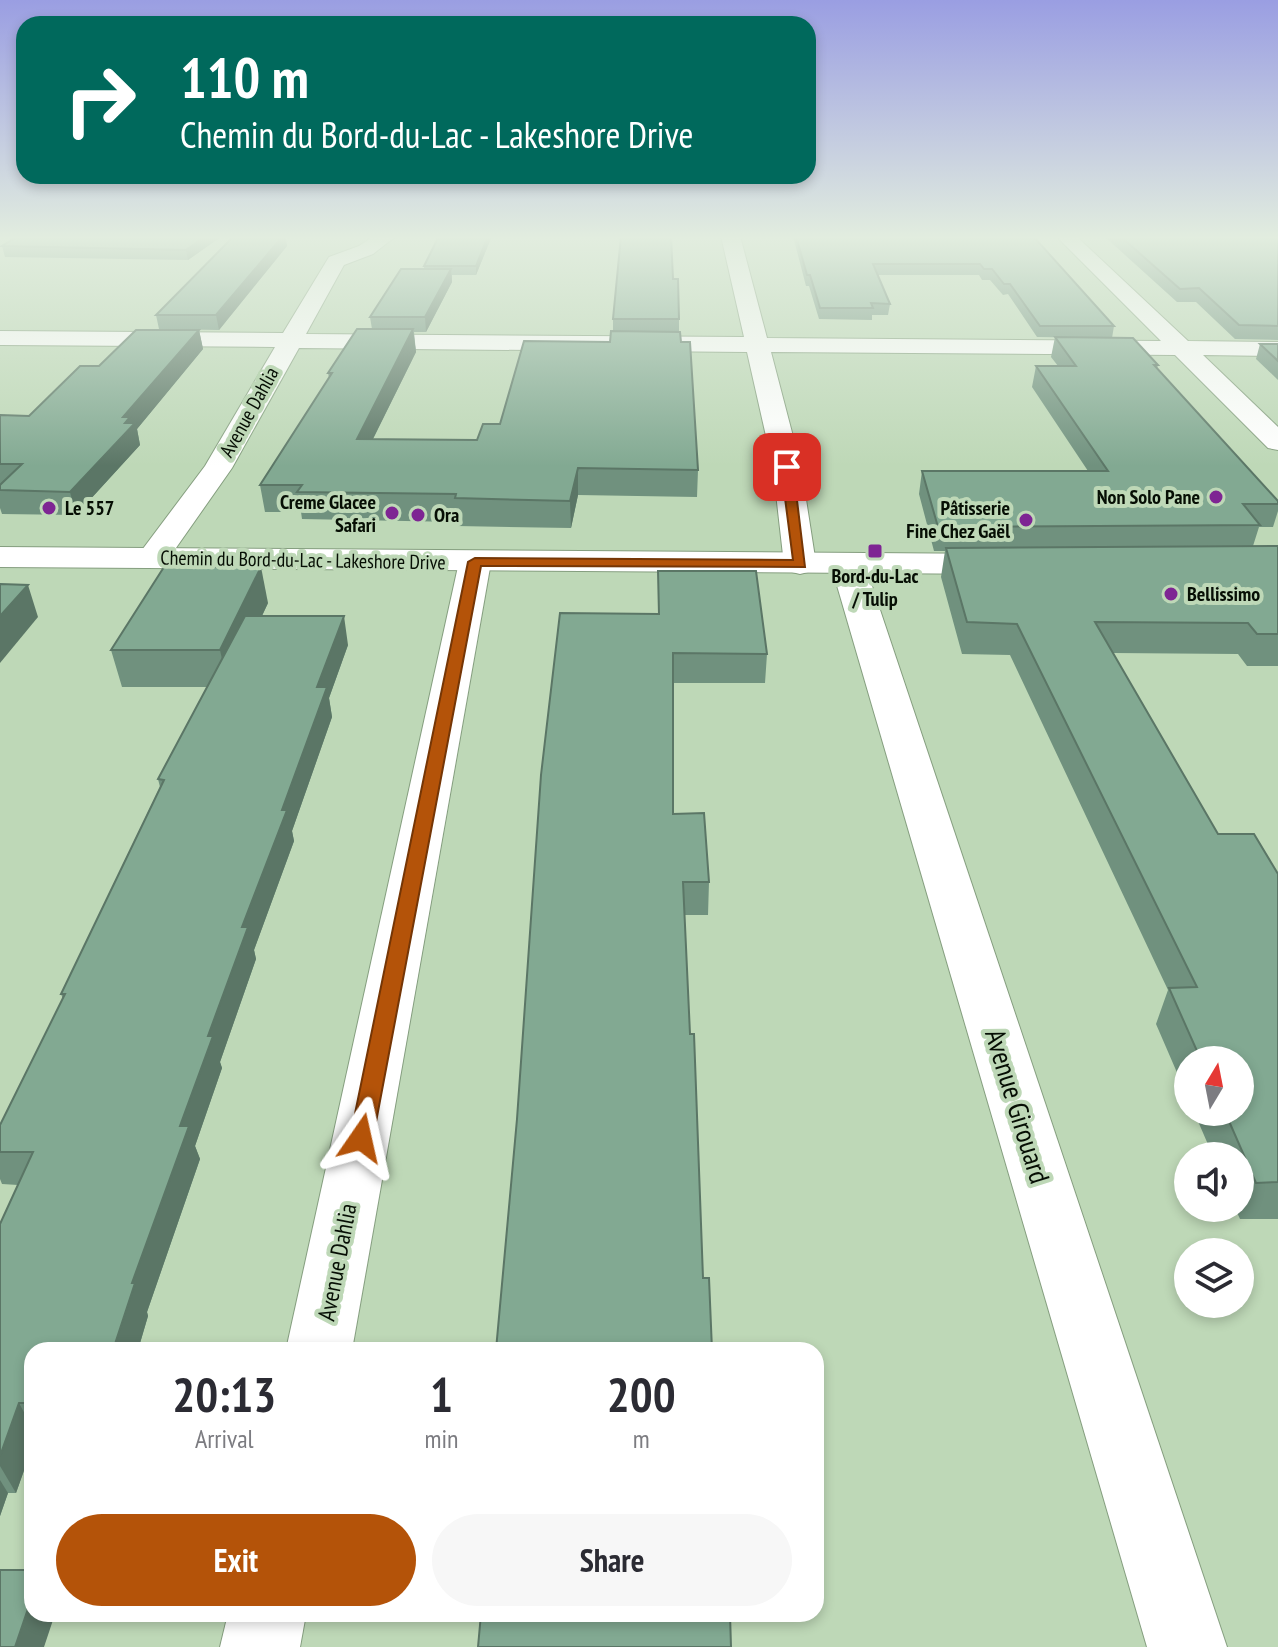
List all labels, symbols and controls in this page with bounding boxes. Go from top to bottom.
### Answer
text: 110 m [180,41,309,113]
icon: right [48,48,152,152]
text: Chemin du Bord-du-Lac - Lakeshore Drive [180,111,693,158]
street label: Avenue Dahlia [214,362,284,462]
pin [753,433,821,501]
icon: arrive [765,445,809,489]
place label: Non Solo Pane [1097,484,1200,510]
marker: Non Solo Pane [1207,488,1225,506]
place label: Creme Glacee Safari [280,489,376,538]
place label: Le 557 [65,495,114,521]
place label: Pâtisserie Fine Chez Gaël [906,495,1010,544]
marker: Le 557 [40,499,58,517]
place label: Ora [434,502,459,528]
marker: Creme Glacee Safari [383,504,401,522]
marker: Ora [409,506,427,524]
marker: Pâtisserie Fine Chez Gaël [1017,511,1035,529]
marker: Bord-du-Lac / Tulip [866,542,884,560]
street label: Chemin du Bord-du-Lac - Lakeshore Drive [160,545,446,575]
place label: Bord-du-Lac / Tulip [832,563,918,612]
place label: Bellissimo [1187,581,1260,607]
marker: Bellissimo [1162,585,1180,603]
street label: Avenue Girouard [977,1024,1059,1188]
north arrow [1174,1046,1254,1126]
map controls [1174,1046,1254,1318]
position arrow [319,1096,403,1180]
button: sound [1174,1142,1254,1222]
street label: Avenue Dahlia [310,1201,364,1323]
button: layers [1174,1238,1254,1318]
text: 20:13 [172,1363,276,1425]
text: 1 [430,1363,453,1425]
text: 200 [607,1363,676,1425]
text: Arrival [195,1422,254,1455]
text: min [424,1422,458,1455]
text: m [633,1422,650,1455]
button: Exit [56,1514,416,1606]
button: Share [432,1514,792,1606]

